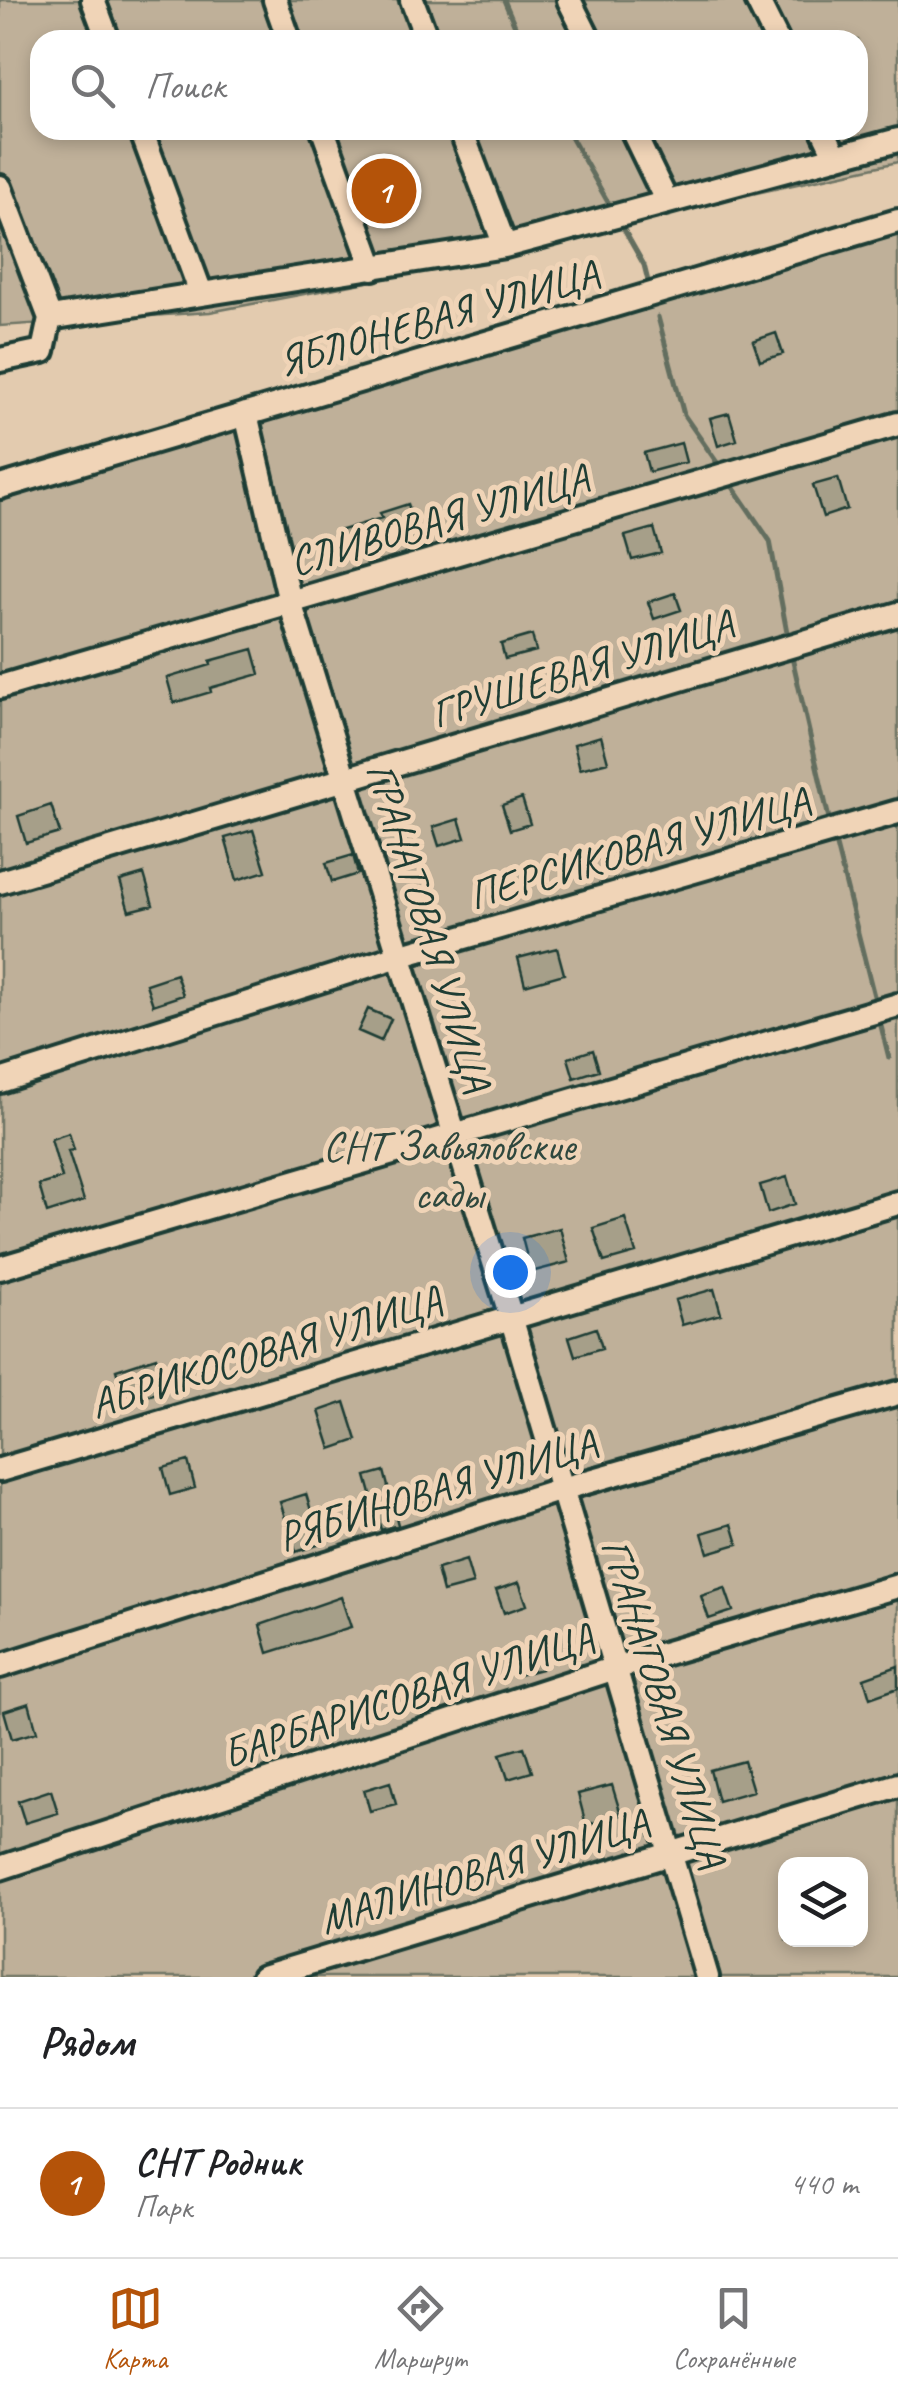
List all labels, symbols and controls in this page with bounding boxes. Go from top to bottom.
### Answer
search box [30,30,868,140]
icon: search [65,58,120,113]
text: Поиск [145,62,225,109]
pin: 1 [352,154,416,228]
street label: ЯБЛОНЕВАЯ УЛИЦА [272,247,605,389]
street label: СЛИВОВАЯ УЛИЦА [283,451,596,588]
street label: ГРУШЕВАЯ УЛИЦА [425,597,741,740]
street label: ГРАНАТОВАЯ УЛИЦА [354,756,504,1099]
street label: ПЕРСИКОВАЯ УЛИЦА [463,774,816,922]
park label: СНТ Завьяловские сады [323,1120,577,1221]
your location [485,1247,536,1298]
street label: АБРИКОСОВАЯ УЛИЦА [84,1273,449,1431]
street label: РЯБИНОВАЯ УЛИЦА [271,1416,604,1564]
street label: ГРАНАТОВАЯ УЛИЦА [589,1532,739,1875]
street label: БАРБАРИСОВАЯ УЛИЦА [216,1611,601,1781]
street label: МАЛИНОВАЯ УЛИЦА [313,1796,656,1946]
map controls [778,1857,868,1947]
button: layers [778,1857,868,1947]
text: Рядом [40,2016,134,2069]
text: СНТ Родник [135,2139,302,2186]
text: 1 [65,2163,80,2204]
text: 440 m [789,2163,858,2204]
text: Парк [135,2186,192,2227]
tab: Карта [103,2281,167,2376]
tab: Маршрут [374,2281,466,2376]
tab: Сохранённые [673,2281,795,2376]

